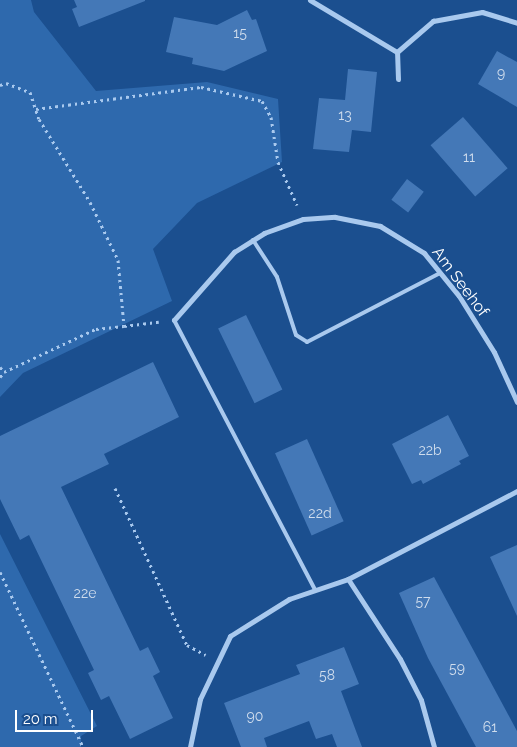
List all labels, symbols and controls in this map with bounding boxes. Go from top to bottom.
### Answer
house number: 15 [233,25,247,41]
house number: 9 [497,65,505,81]
house number: 13 [338,107,352,123]
house number: 11 [463,149,475,165]
street label: Am Seehof [428,243,492,321]
house number: 22b [418,442,442,458]
house number: 22d [308,505,332,521]
house number: 22e [74,585,96,601]
house number: 57 [415,593,431,609]
house number: 59 [449,660,465,676]
house number: 58 [319,667,335,683]
scale bar [18,700,95,732]
house number: 90 [247,708,263,724]
text: 20 m [23,710,58,728]
house number: 61 [483,719,497,735]

